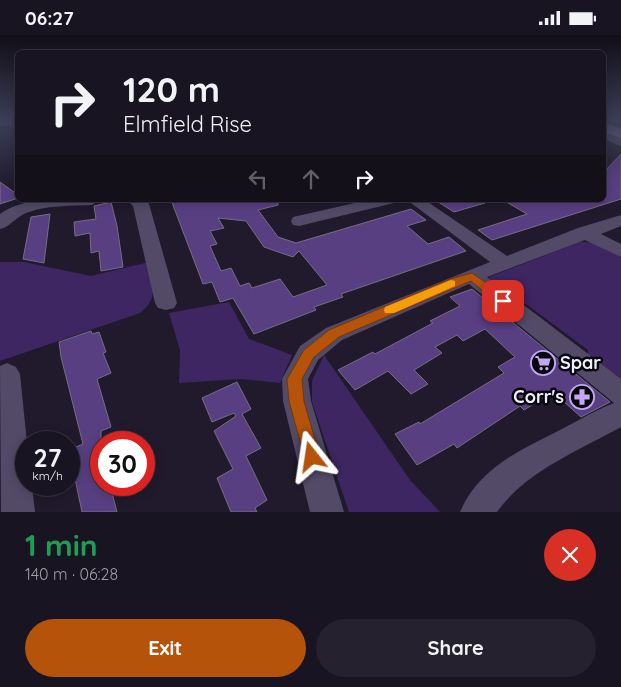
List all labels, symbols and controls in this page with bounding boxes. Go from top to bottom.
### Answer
text: 06:27 [25,6,74,30]
text: 120 m [123,67,220,111]
icon: right [40,70,105,135]
text: Elmfield Rise [123,110,252,138]
icon: left [244,165,272,193]
icon: ahead [297,165,325,193]
icon: right [350,165,378,193]
pin [482,280,524,322]
icon: arrive [489,287,517,315]
supermarket icon: Spar [530,350,556,376]
place label: Spar [560,351,601,374]
pharmacy icon: Corr's [569,384,595,410]
place label: Corr's [513,385,564,408]
position arrow [285,430,337,482]
speed limit sign: 30 [90,431,155,496]
text: 27 [34,442,61,473]
text: km/h [32,468,63,483]
text: 1 min [25,526,98,564]
button: close [544,529,596,581]
text: 140 m · 06:28 [25,564,118,584]
button: Exit [25,619,306,677]
button: Share [316,619,596,677]

